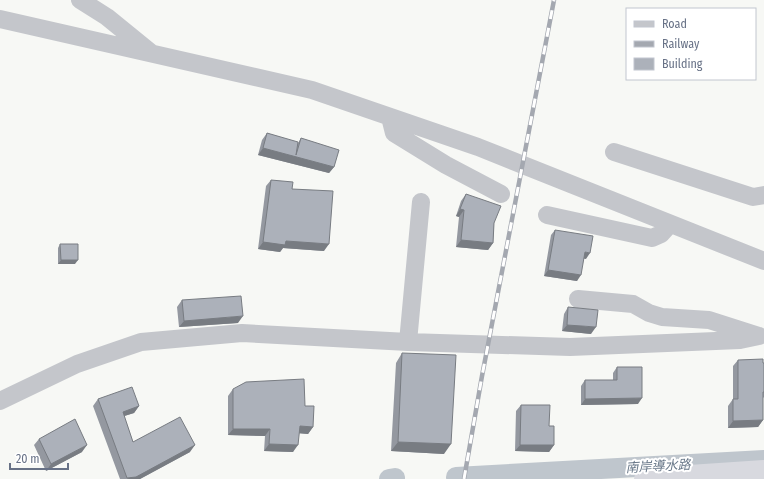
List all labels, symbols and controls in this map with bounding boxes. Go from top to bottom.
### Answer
legend [626,8,756,80]
text: Road [662,17,687,31]
text: Railway [662,37,700,51]
text: Building [662,57,703,71]
scale bar [10,445,68,471]
text: 20 m [16,452,40,466]
water label: 南岸導水路 [625,457,692,475]

